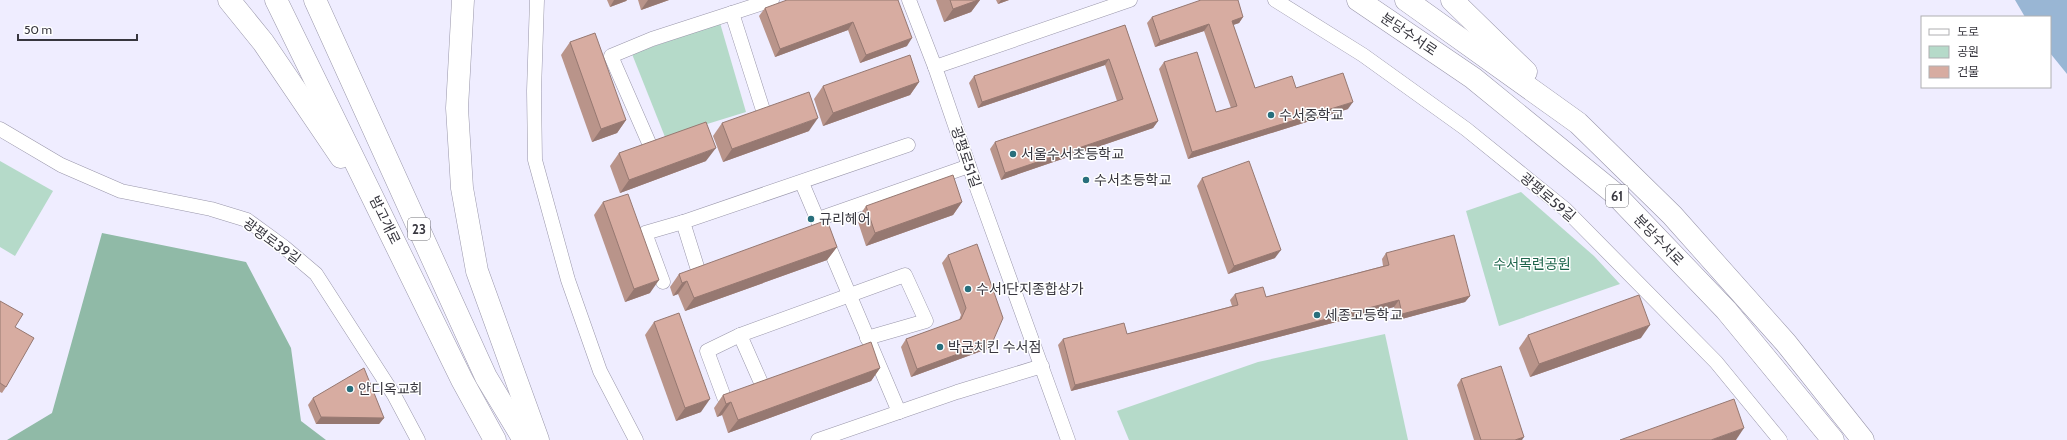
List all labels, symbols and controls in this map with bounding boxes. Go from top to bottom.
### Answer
street label: 분당수서로 [1377,9,1441,60]
scale bar [18,16,137,42]
legend [1921,16,2051,88]
text: 50 m [24,22,52,37]
text: 도로 [1957,24,1979,39]
text: 공원 [1957,44,1979,59]
text: 건물 [1957,64,1979,79]
place label: 수서중학교 [1279,106,1344,124]
marker: 수서중학교 [1266,110,1276,120]
street label: 광평로51길 [947,124,985,190]
place label: 서울수서초등학교 [1021,145,1124,163]
marker: 서울수서초등학교 [1008,149,1018,159]
street label: 광평로59길 [1517,169,1579,225]
place label: 수서초등학교 [1094,171,1171,189]
marker: 수서초등학교 [1081,175,1091,185]
road number: 61 [1606,185,1628,207]
street label: 밤고개로 [366,193,404,247]
place label: 규리헤어 [819,210,871,228]
street label: 분당수서로 [1630,211,1688,269]
street label: 광평로39길 [240,214,304,268]
marker: 규리헤어 [806,214,816,224]
road number: 23 [408,218,430,240]
park label: 수서목련공원 [1493,255,1571,273]
place label: 수서1단지종합상가 [976,280,1084,298]
marker: 수서1단지종합상가 [963,284,973,294]
place label: 세종고등학교 [1325,306,1402,324]
marker: 세종고등학교 [1312,310,1322,320]
place label: 박군치킨 수서점 [948,338,1041,356]
marker: 박군치킨 수서점 [935,342,945,352]
place label: 안디옥교회 [358,380,422,398]
marker: 안디옥교회 [345,384,355,394]

